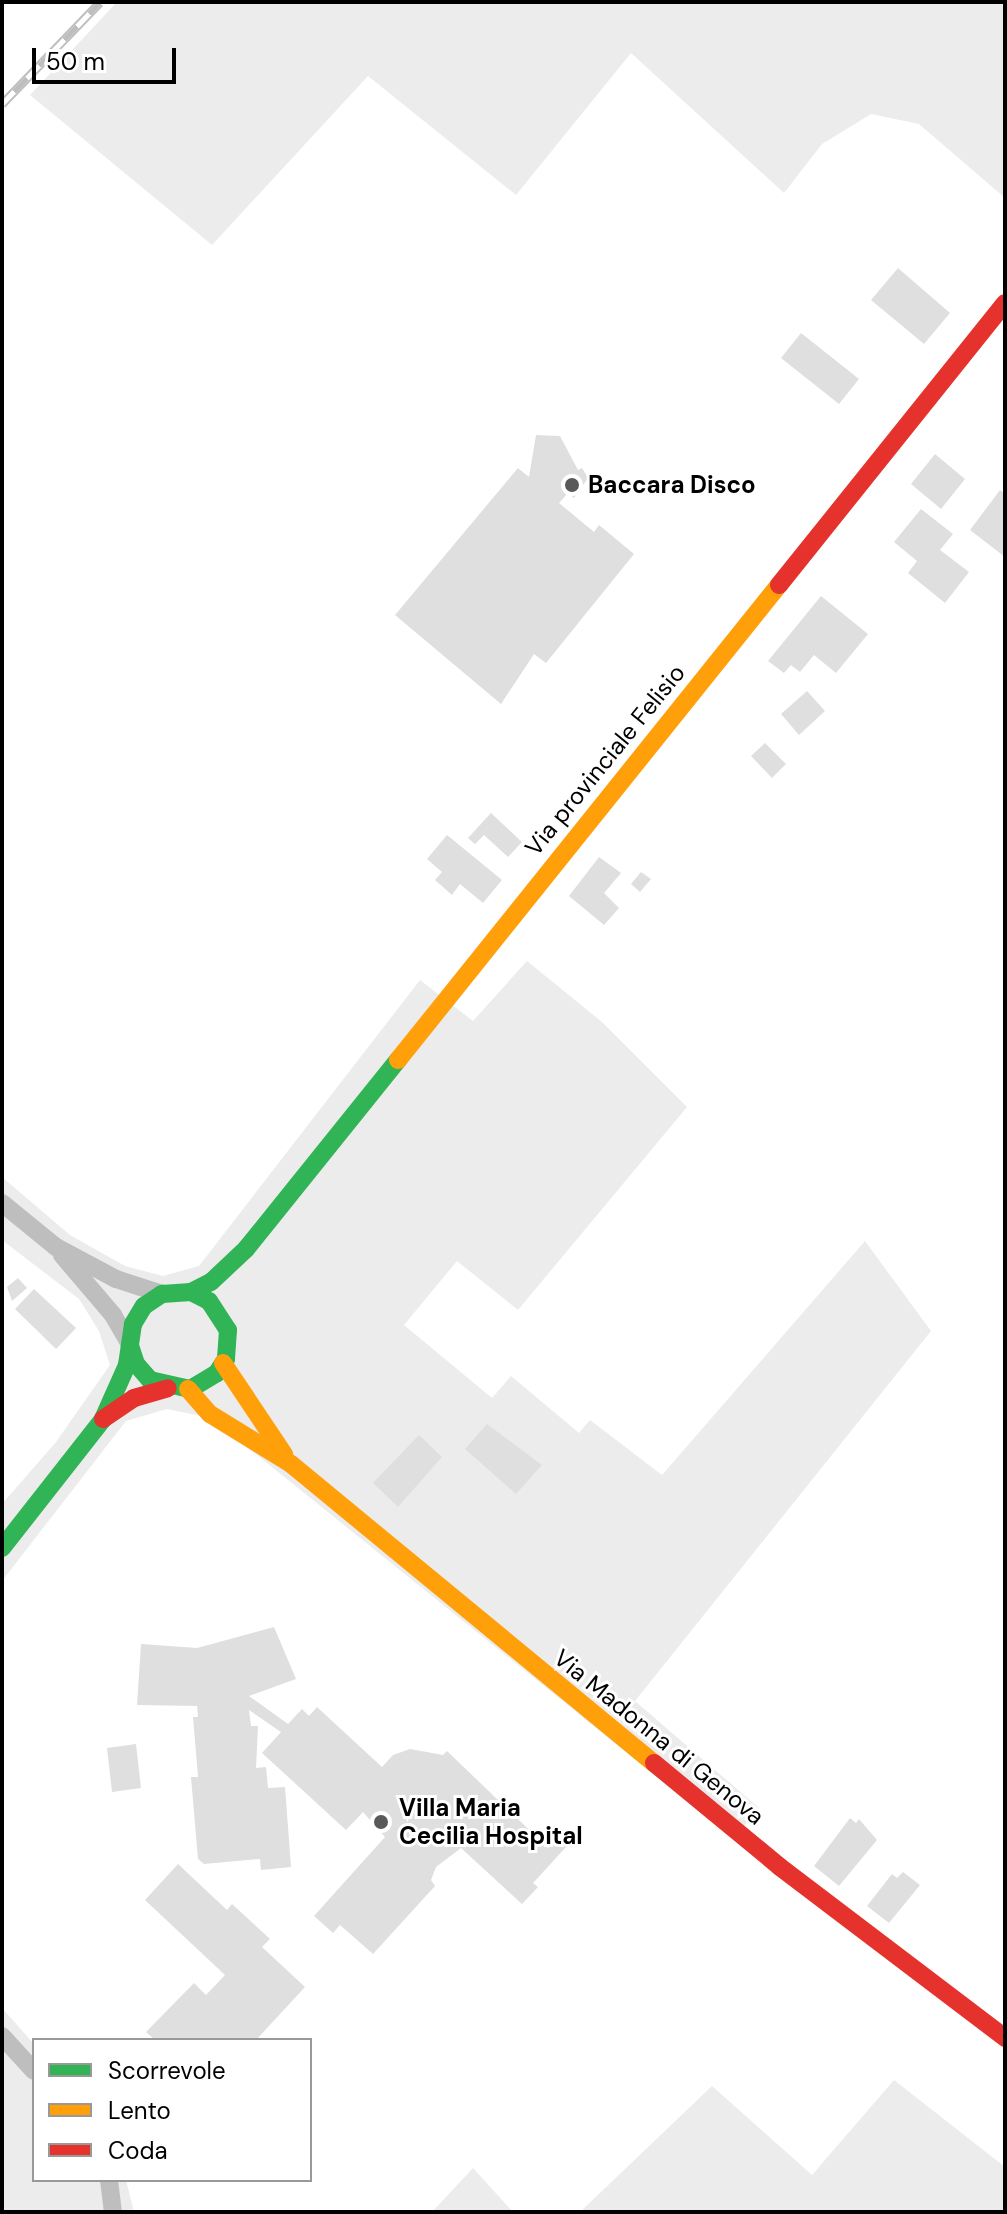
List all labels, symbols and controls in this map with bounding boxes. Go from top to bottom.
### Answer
scale bar [36,32,180,82]
text: 50 m [46,46,105,77]
place label: Baccara Disco [588,471,756,499]
marker: Baccara Disco [563,476,581,494]
street label: Via provinciale Felisio [519,659,691,861]
street label: Via Madonna di Genova [548,1643,770,1831]
place label: Villa Maria Cecilia Hospital [399,1794,583,1850]
marker: Villa Maria Cecilia Hospital [370,1811,392,1833]
legend [32,2038,312,2182]
text: Scorrevole [108,2055,226,2086]
text: Lento [108,2095,171,2126]
text: Coda [108,2135,168,2166]

